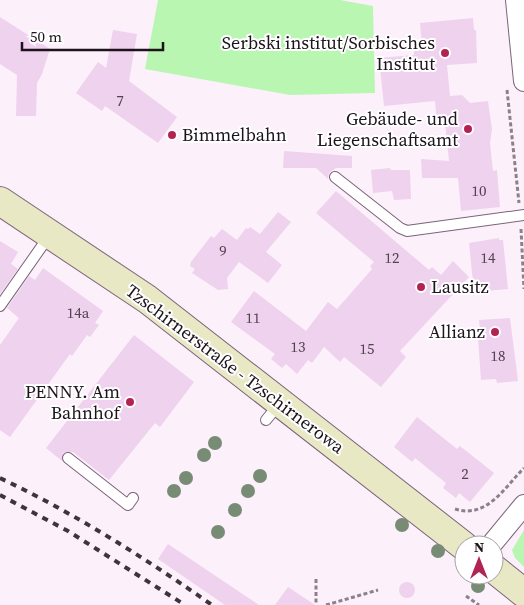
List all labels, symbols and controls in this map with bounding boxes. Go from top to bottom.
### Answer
scale bar [22,20,164,52]
text: 50 m [30,26,62,47]
place label: Serbski institut/Sorbisches Institut [222,30,435,76]
marker: Serbski institut/Sorbisches Institut [439,47,451,59]
house number: 7 [116,90,124,111]
place label: Gebäude- und Liegenschaftsamt [317,106,458,152]
place label: Bimmelbahn [182,122,287,147]
marker: Gebäude- und Liegenschaftsamt [462,123,474,135]
marker: Bimmelbahn [166,129,178,141]
house number: 10 [471,180,487,201]
house number: 9 [219,240,227,261]
house number: 12 [384,247,400,268]
house number: 14 [480,247,496,268]
place label: Lausitz [431,274,489,299]
street label: Tzschirnerstraße - Tzschirnerowa [121,278,350,460]
marker: Lausitz [415,281,427,293]
house number: 14a [67,302,90,323]
house number: 11 [245,307,261,328]
place label: Allianz [429,319,485,344]
marker: Allianz [489,326,501,338]
house number: 13 [290,336,306,357]
house number: 15 [359,338,375,359]
house number: 18 [490,345,506,366]
place label: PENNY. Am Bahnhof [25,379,122,425]
marker: PENNY. Am Bahnhof [124,396,136,408]
house number: 2 [461,463,469,484]
north arrow [454,535,504,585]
text: N [474,537,484,557]

